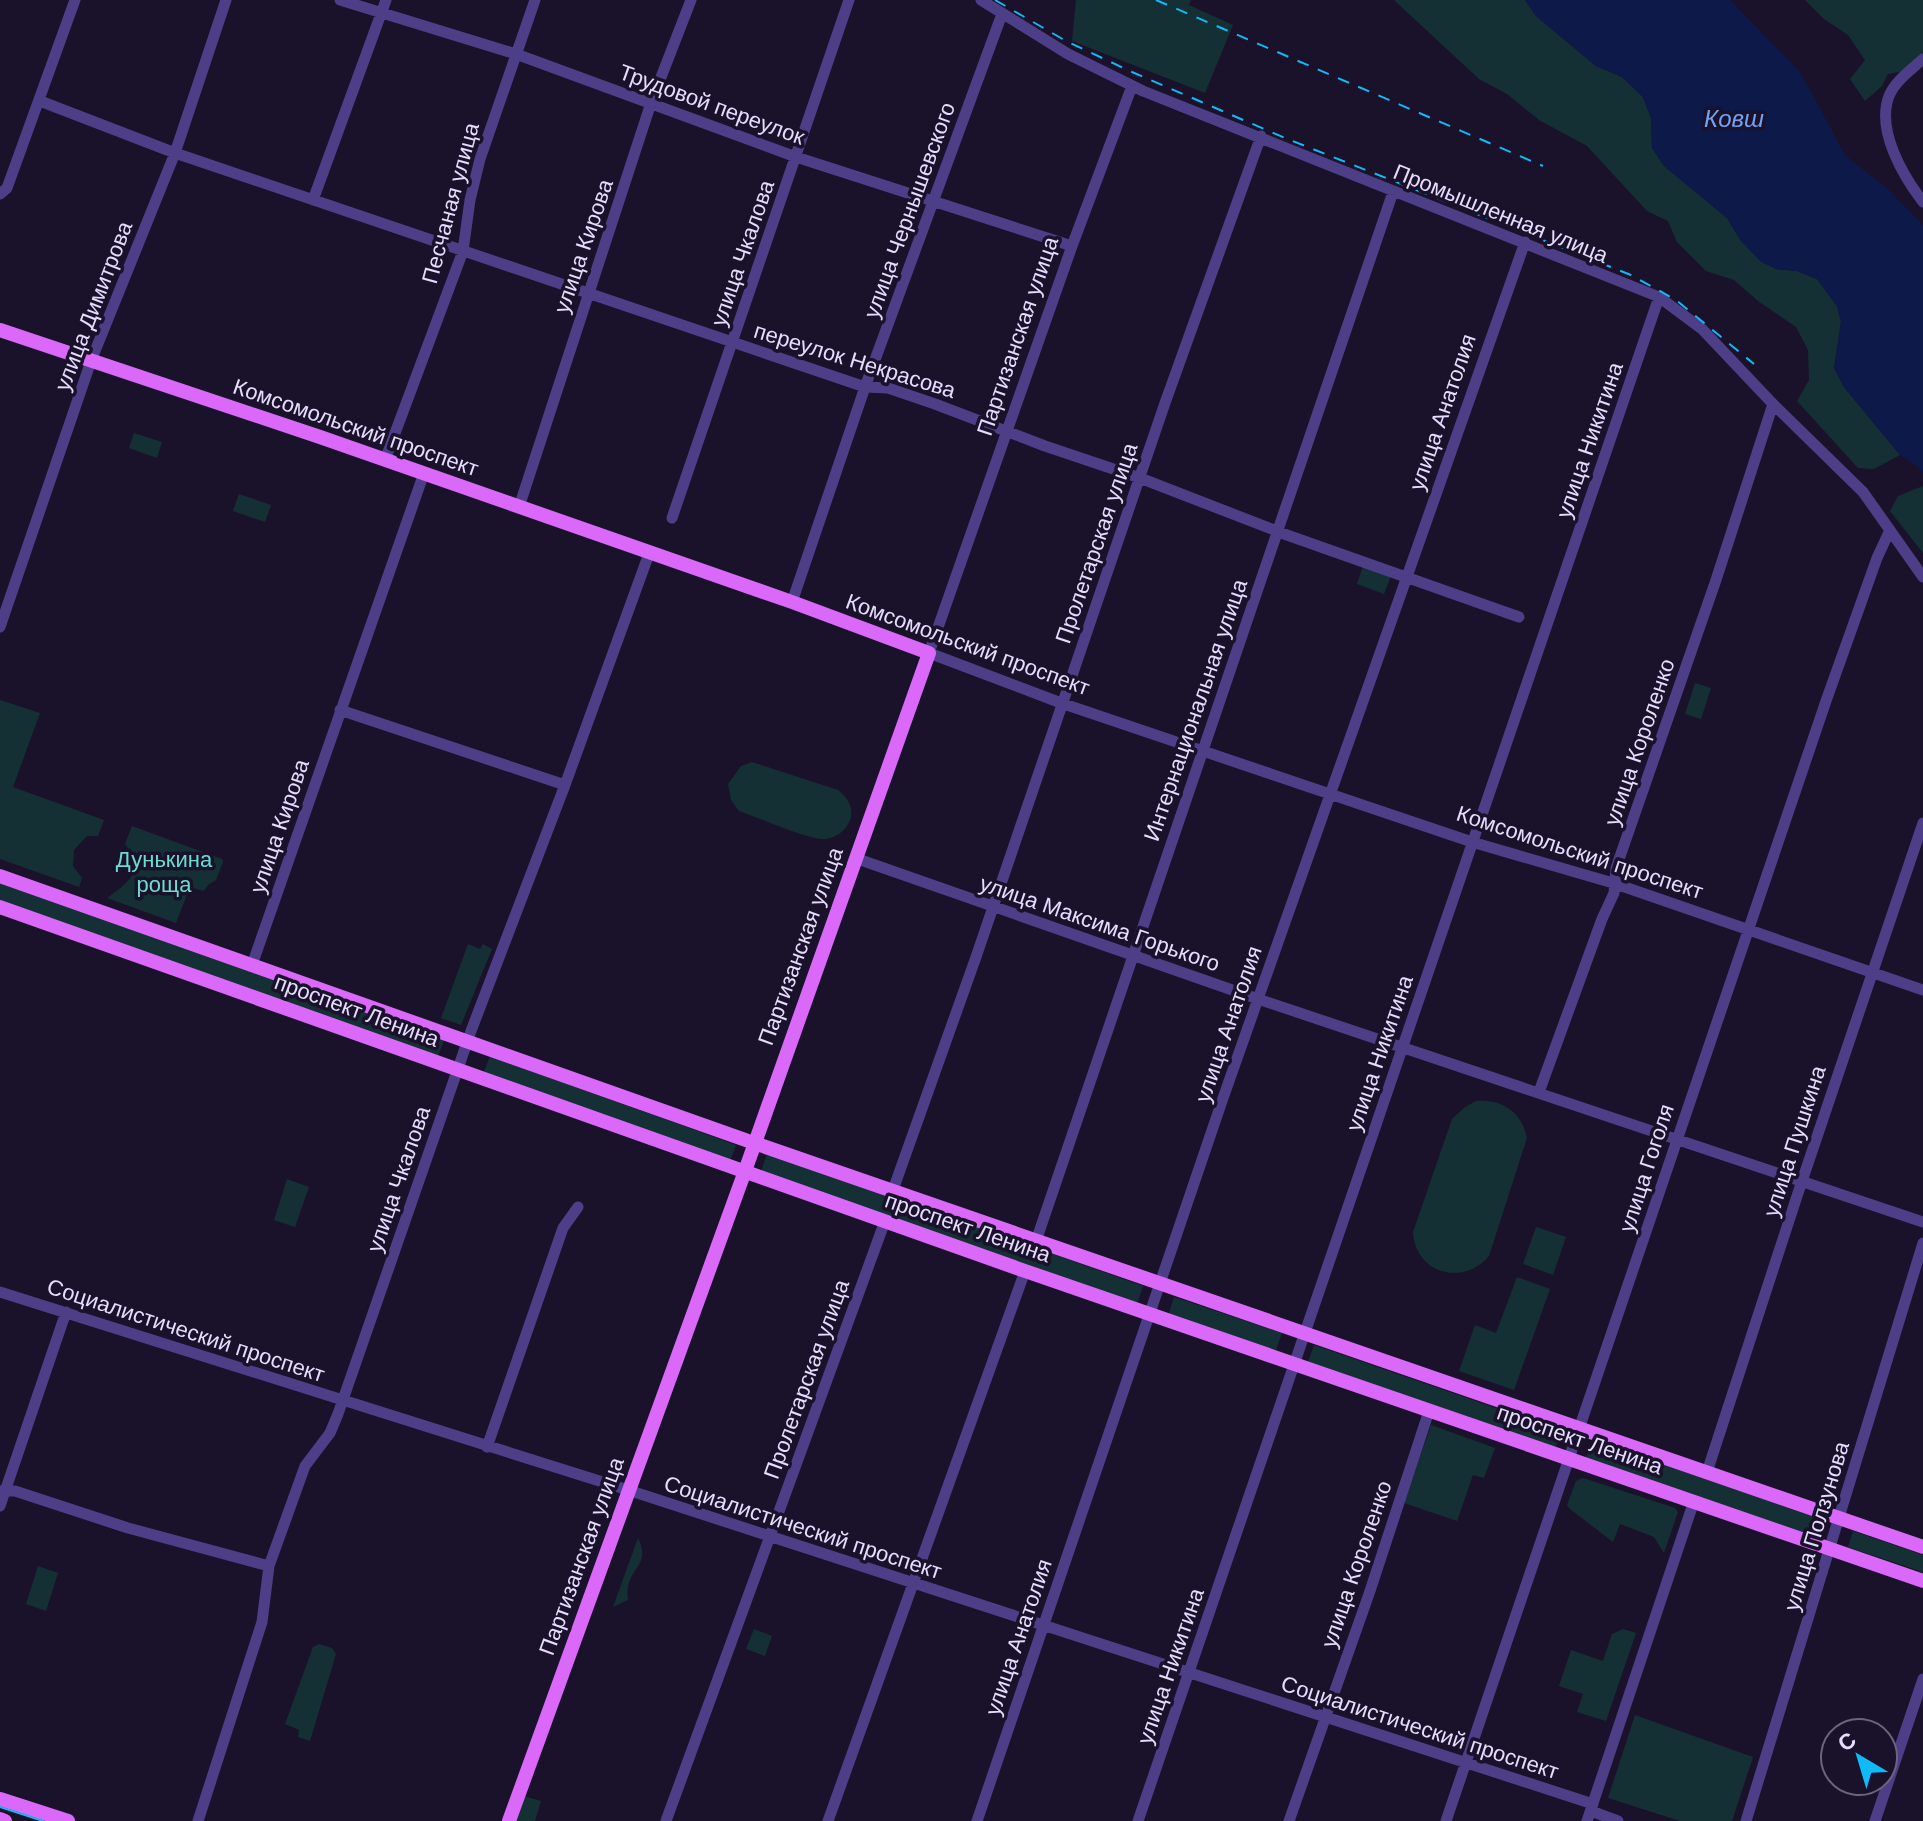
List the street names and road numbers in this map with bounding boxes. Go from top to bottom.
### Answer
street label: Трудовой переулок [616,59,808,150]
street label: улица Чернышевского [859,99,960,322]
street label: Песчаная улица [417,119,484,286]
street label: Промышленная улица [1390,159,1612,268]
street label: улица Кирова [549,175,618,316]
street label: улица Чкалова [706,176,779,329]
street label: улица Димитрова [50,217,138,394]
street label: Партизанская улица [972,233,1063,439]
street label: переулок Некрасова [751,318,959,403]
street label: улица Анатолия [1404,331,1481,494]
street label: улица Никитина [1551,358,1628,521]
street label: Комсомольский проспект [230,374,482,481]
street label: Пролетарская улица [1050,439,1143,647]
street label: Интернациональная улица [1139,575,1252,844]
street label: Комсомольский проспект [843,589,1093,700]
street label: улица Короленко [1599,655,1680,829]
street label: улица Кирова [245,755,314,896]
street label: Комсомольский проспект [1453,801,1706,904]
street label: Партизанская улица [753,843,848,1048]
street label: улица Максима Горького [976,871,1223,976]
street label: улица Анатолия [1190,943,1267,1106]
street label: проспект Ленина [271,969,443,1052]
street label: улица Никитина [1341,971,1418,1134]
street label: улица Пушкина [1758,1062,1831,1220]
street label: улица Гоголя [1614,1101,1679,1235]
street label: улица Чкалова [362,1102,435,1255]
street label: проспект Ленина [882,1187,1054,1268]
street label: Социалистический проспект [44,1274,328,1387]
street label: Пролетарская улица [759,1275,854,1482]
street label: проспект Ленина [1494,1399,1666,1480]
street label: улица Ползунова [1779,1438,1854,1614]
street label: Партизанская улица [534,1453,629,1658]
street label: Социалистический проспект [661,1471,945,1584]
street label: улица Короленко [1316,1477,1397,1651]
street label: улица Анатолия [980,1556,1057,1719]
street label: улица Никитина [1132,1584,1209,1747]
street label: Социалистический проспект [1278,1671,1562,1784]

